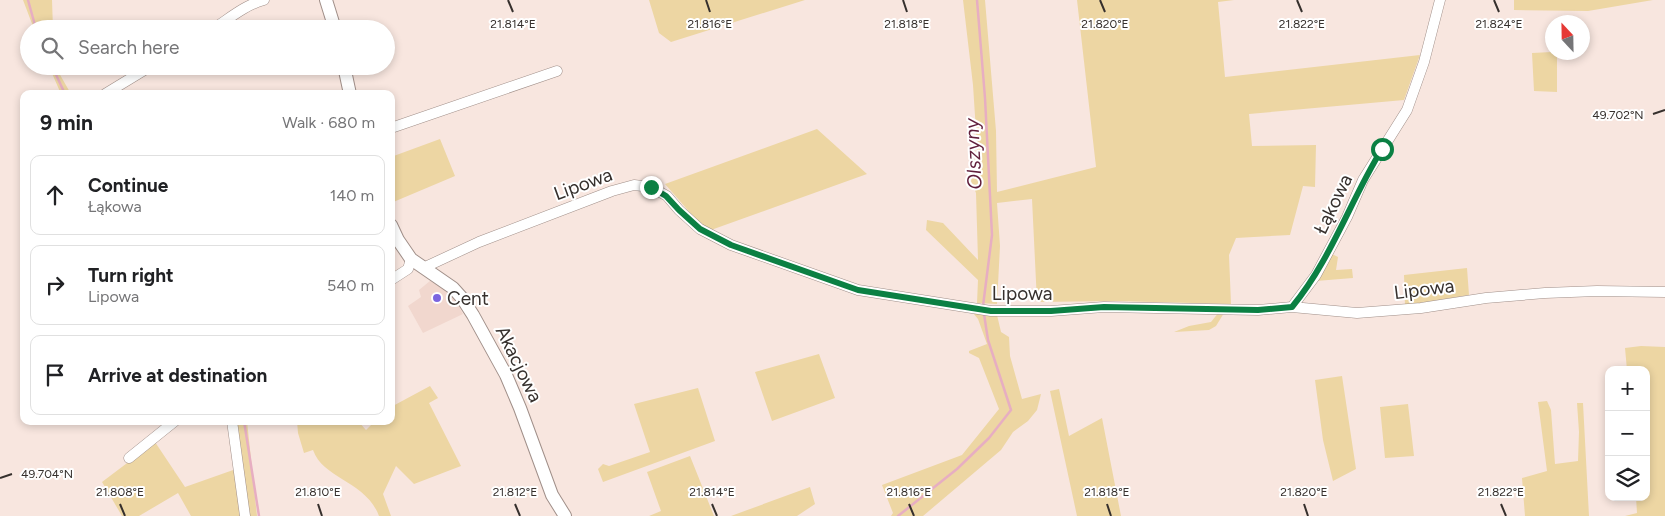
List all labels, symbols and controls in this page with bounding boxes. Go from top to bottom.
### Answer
north arrow [1545,15,1590,60]
text: 21.814°E [490,17,536,31]
text: 21.816°E [688,17,732,31]
text: 21.818°E [884,17,930,31]
text: 21.820°E [1081,17,1129,31]
text: 21.822°E [1279,17,1325,31]
text: 21.824°E [1475,17,1523,31]
search box [20,20,395,75]
icon: search [38,34,66,62]
text: Search here [78,36,180,59]
text: 49.702°N [1592,108,1644,122]
text: 9 min [40,110,93,135]
text: Walk · 680 m [282,113,375,132]
water label: Olszyny [959,116,987,190]
route start [1371,138,1394,161]
street label: Lipowa [551,163,615,205]
street label: Łąkowa [1309,170,1357,238]
text: Continue [88,174,168,197]
route end [640,176,663,199]
icon: ahead [41,181,69,209]
text: 140 m [330,186,374,205]
text: Łąkowa [88,197,142,216]
text: Turn right [88,264,174,287]
icon: right [41,271,69,299]
street label: Lipowa [1392,274,1456,304]
text: 540 m [327,276,374,295]
street label: Lipowa [992,282,1052,305]
text: Lipowa [88,287,139,306]
place label: Cent [447,287,489,310]
marker: Cent [431,292,443,304]
street label: Akacjowa [491,322,547,406]
icon: arrive [41,361,69,389]
text: Arrive at destination [88,364,267,387]
map controls [1605,366,1650,501]
button: + [1605,366,1650,411]
button: − [1605,411,1650,456]
button: layers [1605,456,1650,501]
text: 49.704°N [21,467,73,481]
text: 21.808°E [96,485,144,499]
text: 21.810°E [295,485,341,499]
text: 21.812°E [493,485,537,499]
text: 21.814°E [689,485,735,499]
text: 21.816°E [887,485,931,499]
text: 21.818°E [1084,485,1130,499]
text: 21.820°E [1280,485,1328,499]
text: 21.822°E [1478,485,1524,499]

